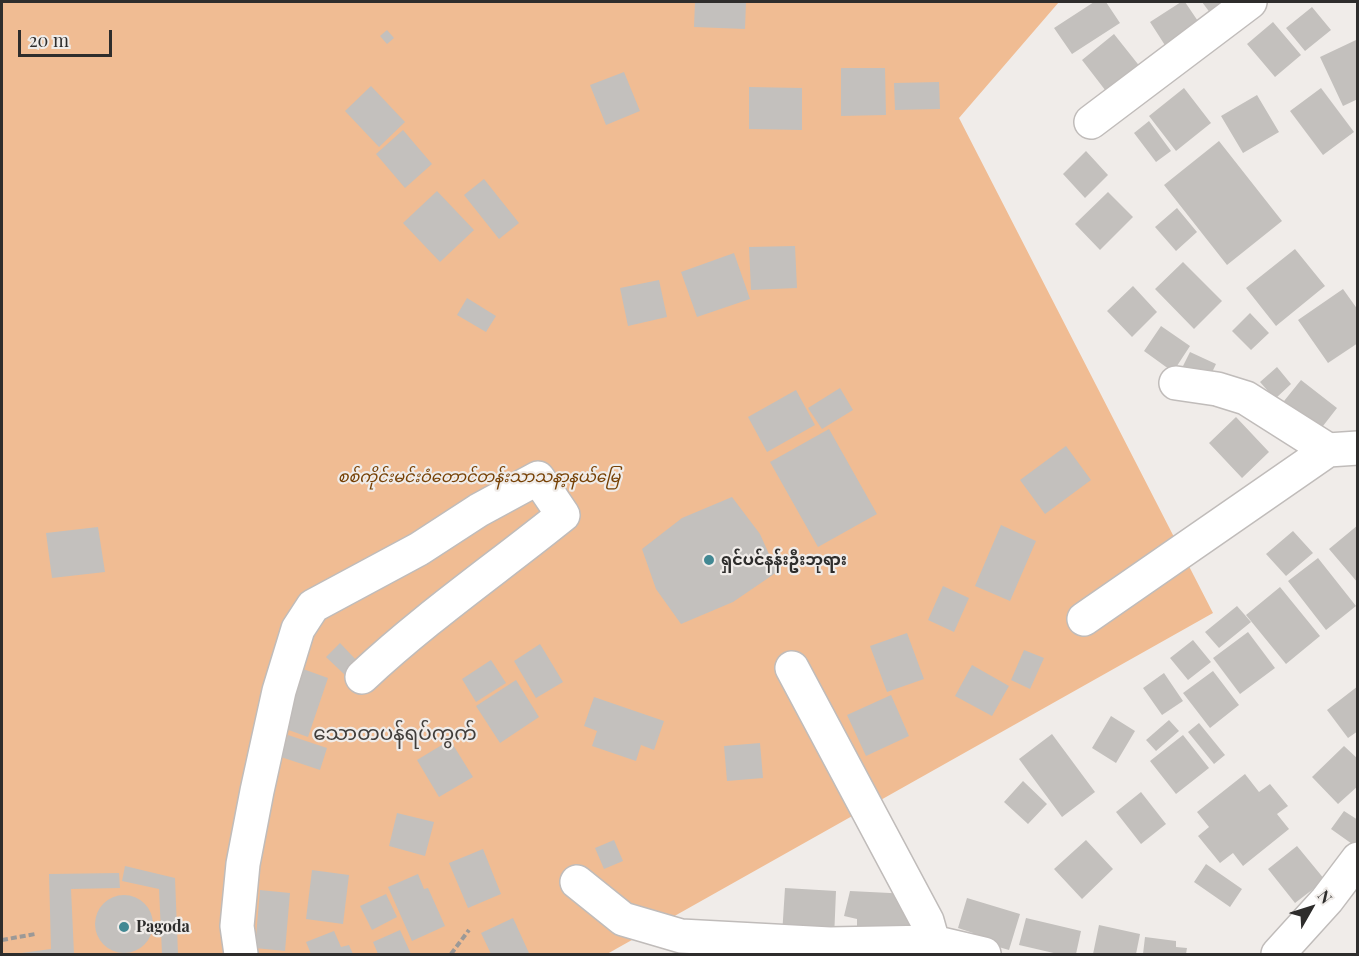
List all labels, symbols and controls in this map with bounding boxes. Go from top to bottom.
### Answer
scale bar [21,18,116,56]
text: 20 m [29,28,69,52]
park label: စစ်ကိုင်းမင်းဝံတောင်တန်းသာသနာ့နယ်မြေ [338,467,620,487]
place label: ရှင်ပင်နန်းဦးဘုရား [721,550,847,570]
marker: ရှင်ပင်နန်းဦးဘုရား [702,553,716,567]
district label: သောတပန်ရပ်ကွက် [313,722,477,746]
north arrow [1281,878,1341,938]
text: N [1314,885,1337,907]
place label: Pagoda [136,917,190,937]
marker: Pagoda [117,920,131,934]

